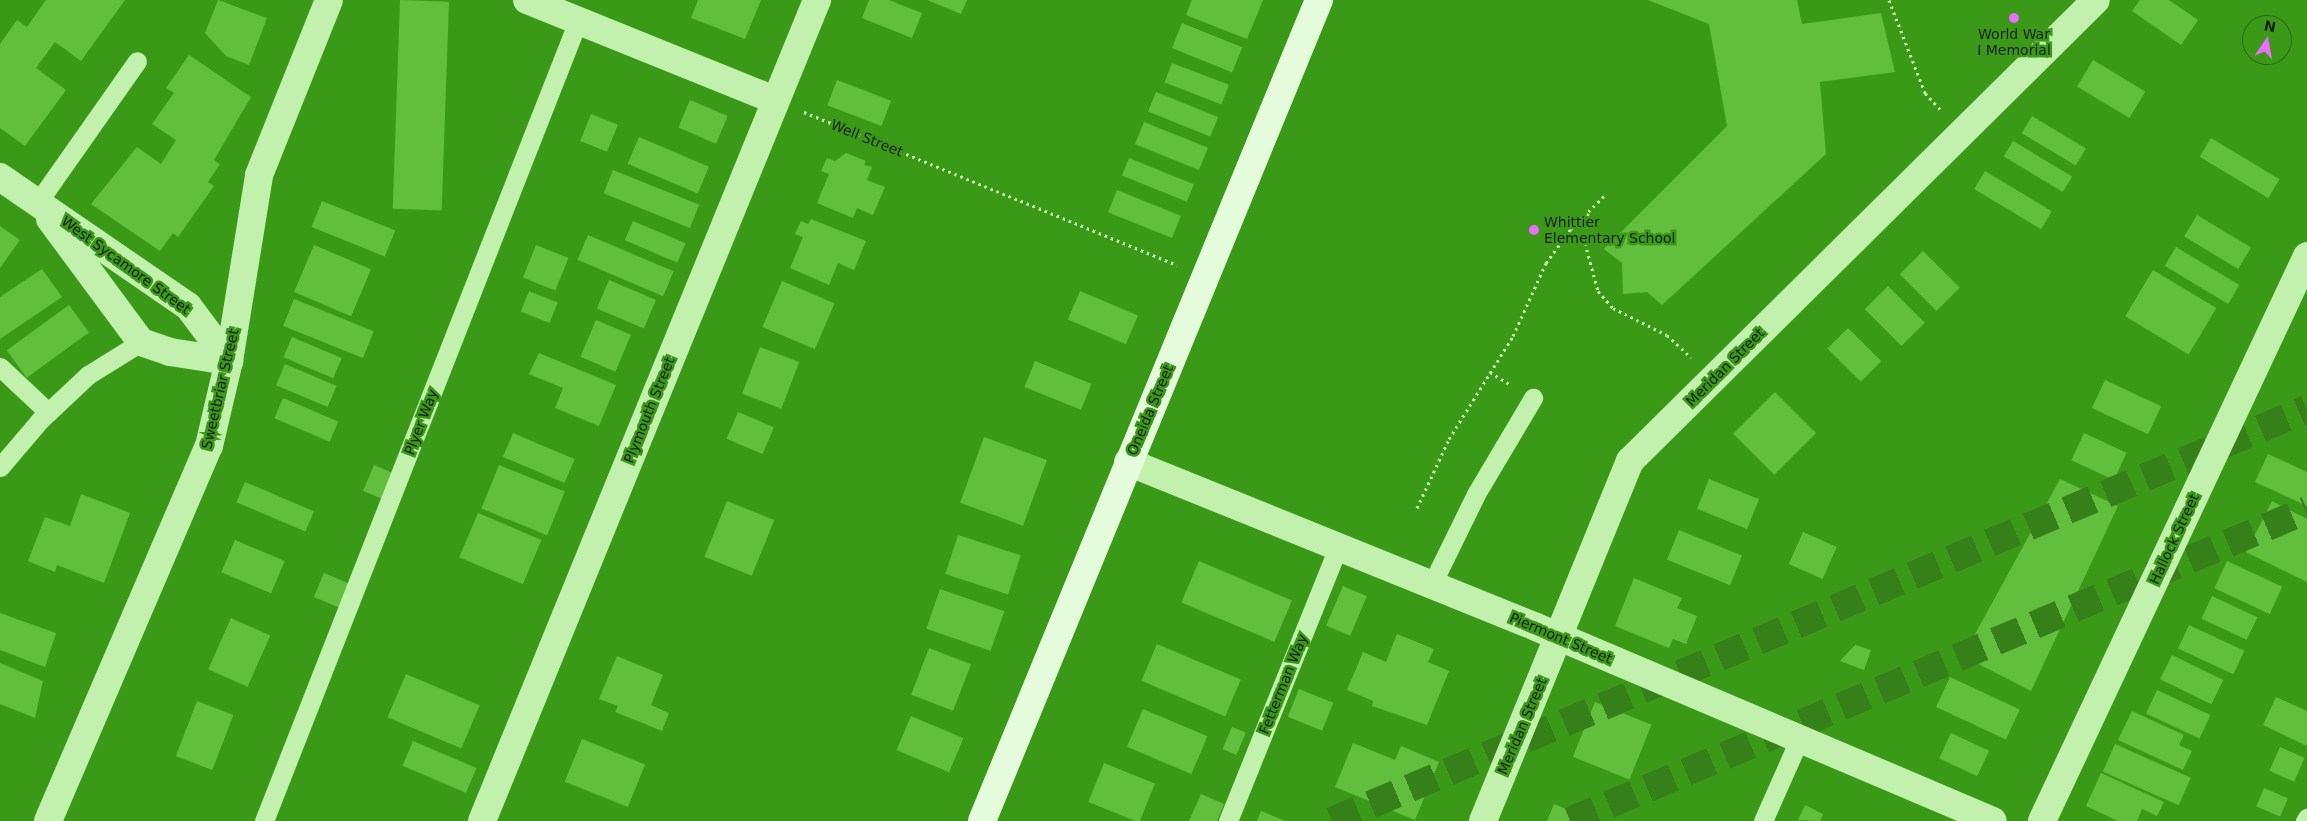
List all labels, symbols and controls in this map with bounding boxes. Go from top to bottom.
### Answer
marker: World War I Memorial [2008,12,2020,24]
north arrow [2242,15,2292,65]
text: N [2263,17,2277,35]
place label: World War I Memorial [1977,26,2051,58]
street label: Well Street [828,116,906,160]
street label: West Sycamore Street [58,212,194,318]
place label: Whittier Elementary School [1544,214,1676,246]
marker: Whittier Elementary School [1528,224,1540,236]
street label: Meridan Street [1682,324,1768,410]
street label: Sweetbriar Street [198,327,242,451]
street label: Plymouth Street [620,354,678,466]
street label: Oneida Street [1123,362,1177,458]
street label: Plyer Way [401,387,441,457]
street label: Hallock Street [2146,491,2202,587]
street label: Piermont Street [1507,609,1615,667]
street label: Fetterman Way [1255,632,1311,736]
street label: Meridan Street [1494,675,1550,777]

